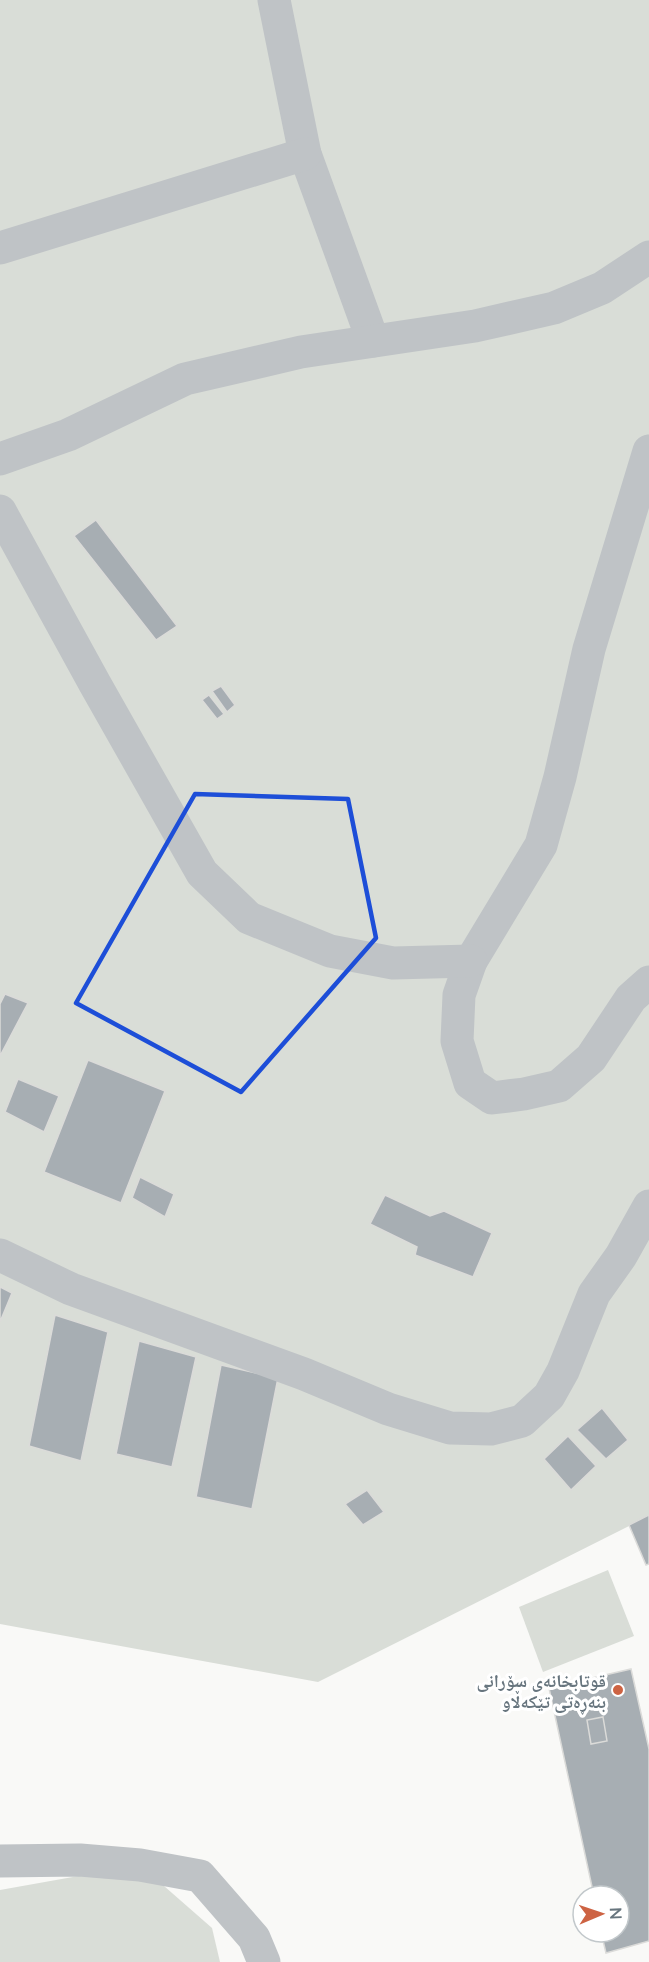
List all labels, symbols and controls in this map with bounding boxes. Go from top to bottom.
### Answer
place label: قوتابخانەی سۆرانی بنەڕەتی تێکەڵاو [476,1669,606,1715]
marker: قوتابخانەی سۆرانی بنەڕەتی تێکەڵاو [611,1683,625,1697]
north arrow [571,1884,631,1944]
text: N [607,1907,626,1920]

